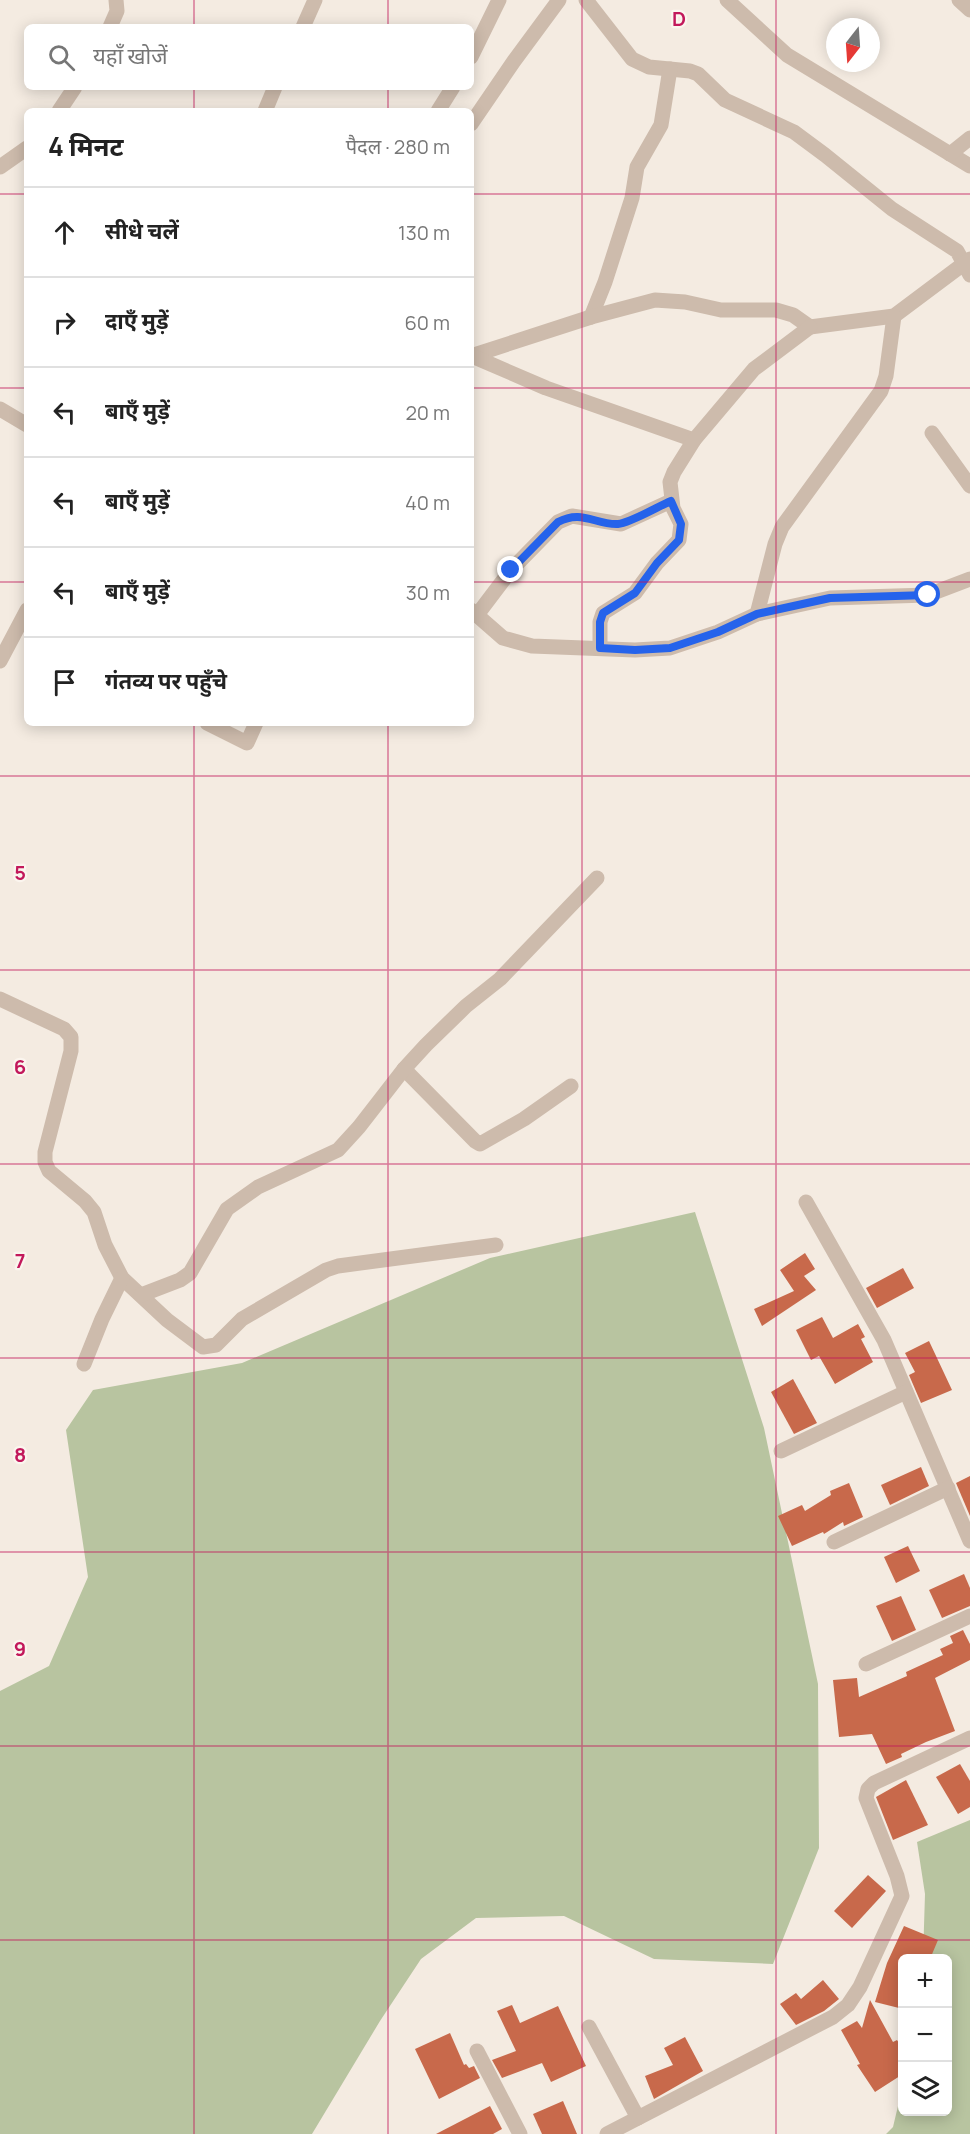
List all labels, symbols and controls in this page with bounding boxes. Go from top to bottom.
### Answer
text: D [672,5,686,32]
north arrow [826,18,880,72]
search box [24,24,474,90]
icon: search [45,41,78,74]
text: यहाँ खोजें [93,41,168,71]
text: 4 मिनट [48,128,124,164]
text: पैदल · 280 m [346,133,450,160]
icon: ahead [48,216,81,249]
text: सीधे चलें [105,216,179,246]
text: 130 m [398,219,450,246]
icon: right [48,306,81,339]
text: दाएँ मुड़ें [105,306,168,336]
text: 60 m [404,309,450,336]
icon: left [48,396,81,429]
text: बाएँ मुड़ें [105,396,170,426]
text: 20 m [405,399,450,426]
icon: left [48,486,81,519]
text: बाएँ मुड़ें [105,486,170,516]
text: 40 m [405,489,450,516]
route end [497,556,523,582]
icon: left [48,576,81,609]
text: बाएँ मुड़ें [105,576,170,606]
text: 30 m [406,579,450,606]
route start [914,581,940,607]
icon: arrive [48,666,81,699]
text: गंतव्य पर पहुँचे [105,666,227,696]
text: 5 [14,859,26,886]
text: 6 [14,1053,26,1080]
text: 7 [15,1247,25,1274]
text: 8 [14,1441,26,1468]
text: 9 [14,1635,26,1662]
map controls [898,1954,952,2116]
button: + [898,1954,952,2008]
button: − [898,2008,952,2062]
button: layers [898,2062,952,2116]

